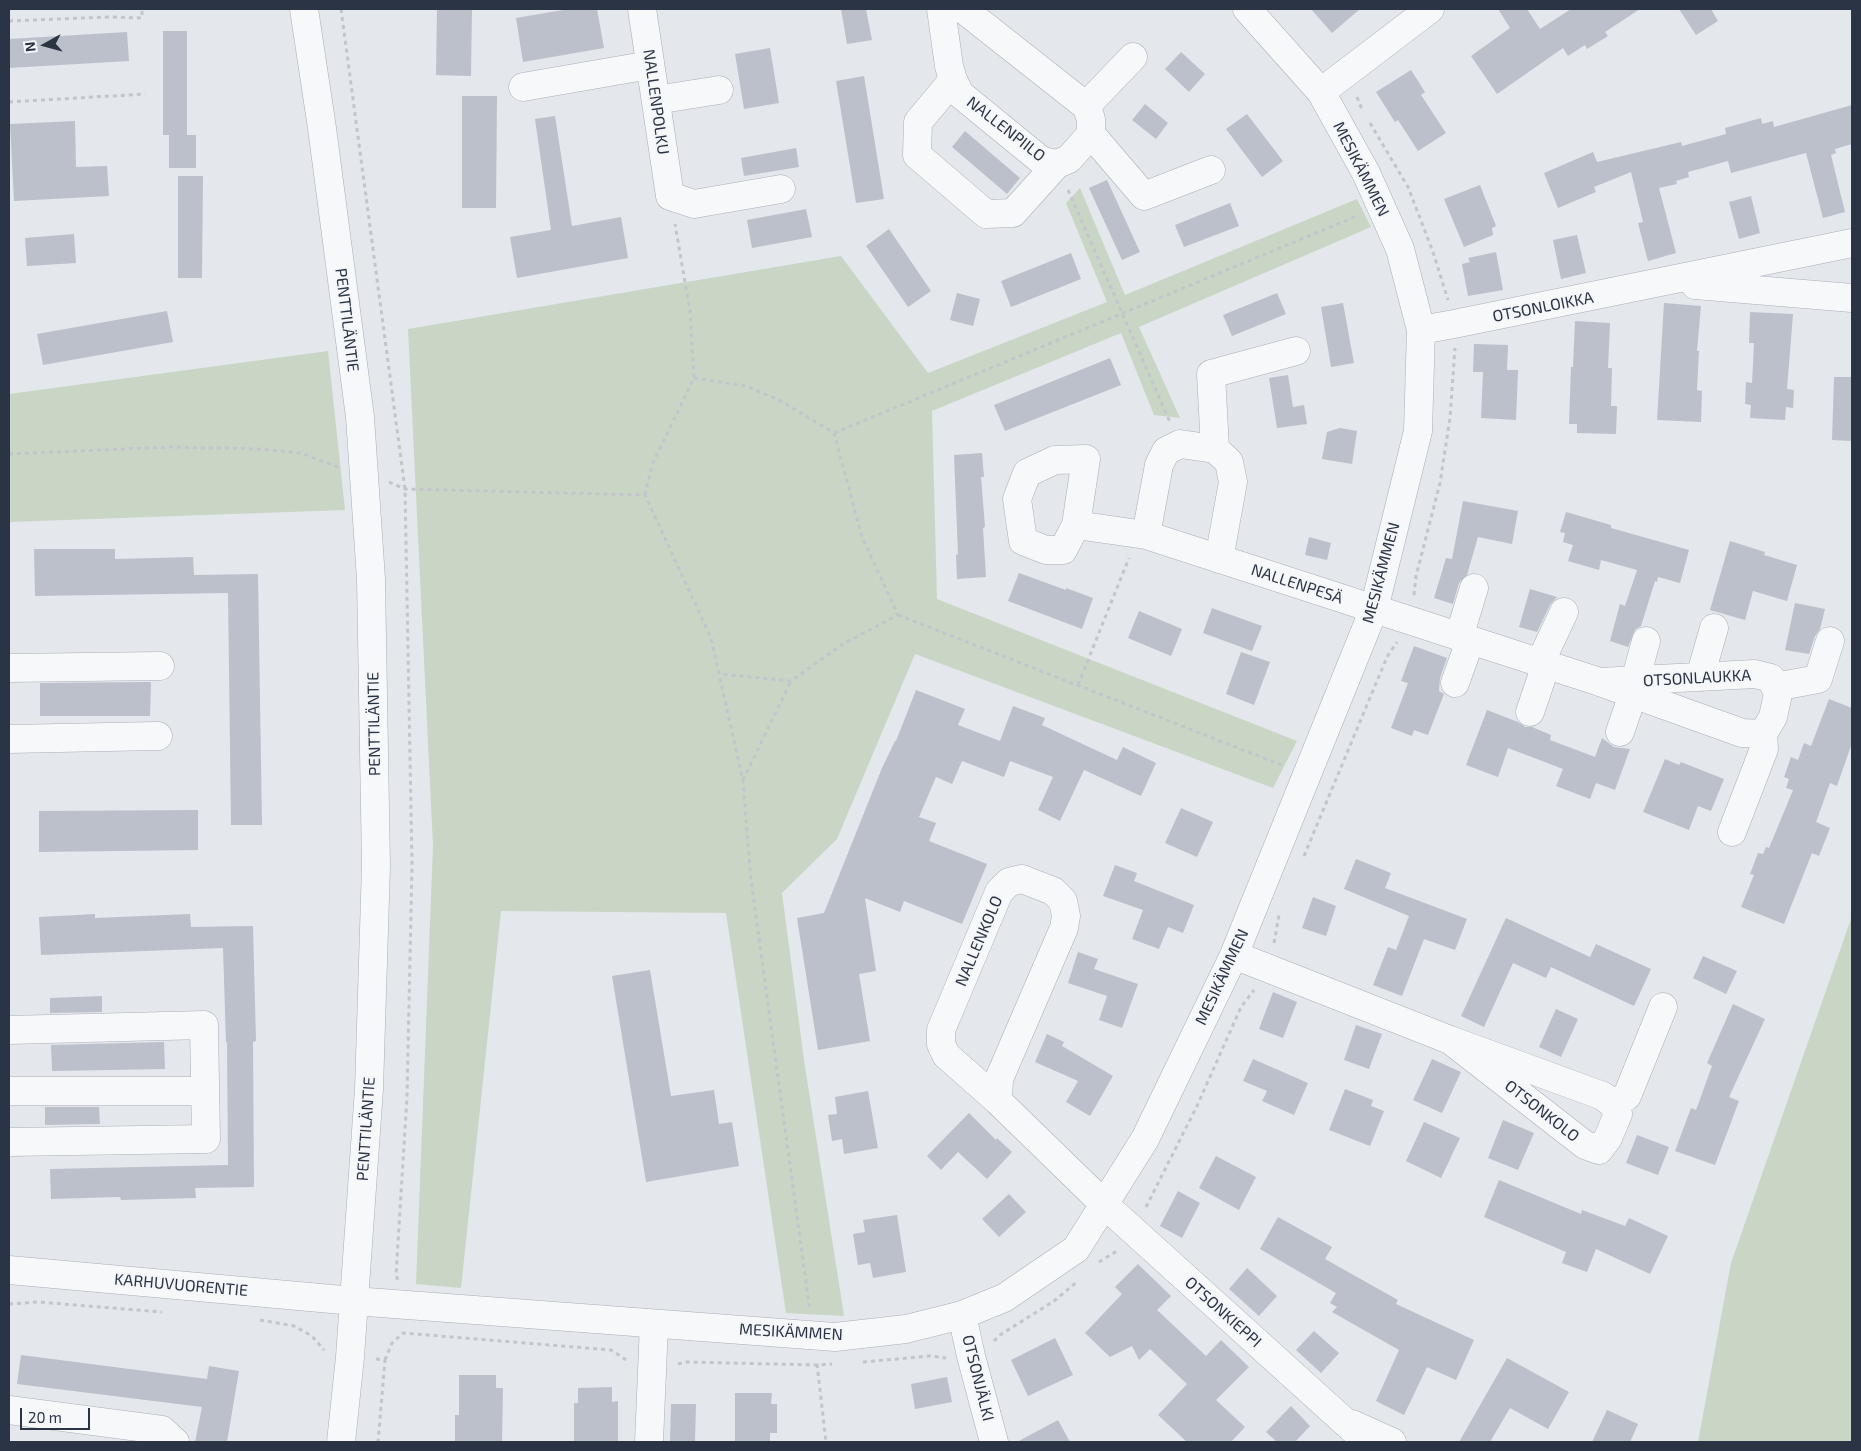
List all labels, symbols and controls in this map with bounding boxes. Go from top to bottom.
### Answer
north arrow [20,20,70,70]
text: N [21,41,39,53]
street label: NALLENPOLKU [639,48,673,156]
street label: NALLENPIILO [963,92,1049,166]
street label: MESIKÄMMEN [1329,118,1393,220]
street label: PENTTILÄNTIE [331,267,363,373]
street label: OTSONLOIKKA [1491,288,1595,326]
street label: MESIKÄMMEN [1358,520,1404,626]
street label: NALLENPESÄ [1249,560,1345,608]
street label: OTSONLAUKKA [1642,666,1752,690]
street label: PENTTILÄNTIE [363,672,385,776]
street label: NALLENKOLO [951,893,1007,989]
street label: MESIKÄMMEN [1191,926,1253,1028]
street label: PENTTILÄNTIE [353,1076,379,1182]
street label: OTSONKOLO [1501,1076,1583,1146]
street label: KARHUVUORENTIE [113,1270,249,1300]
street label: OTSONKIEPPI [1181,1273,1265,1351]
street label: MESIKÄMMEN [739,1320,843,1344]
street label: OTSONJÄLKI [958,1333,998,1423]
scale bar [22,1398,92,1430]
text: 20 m [28,1408,62,1426]

